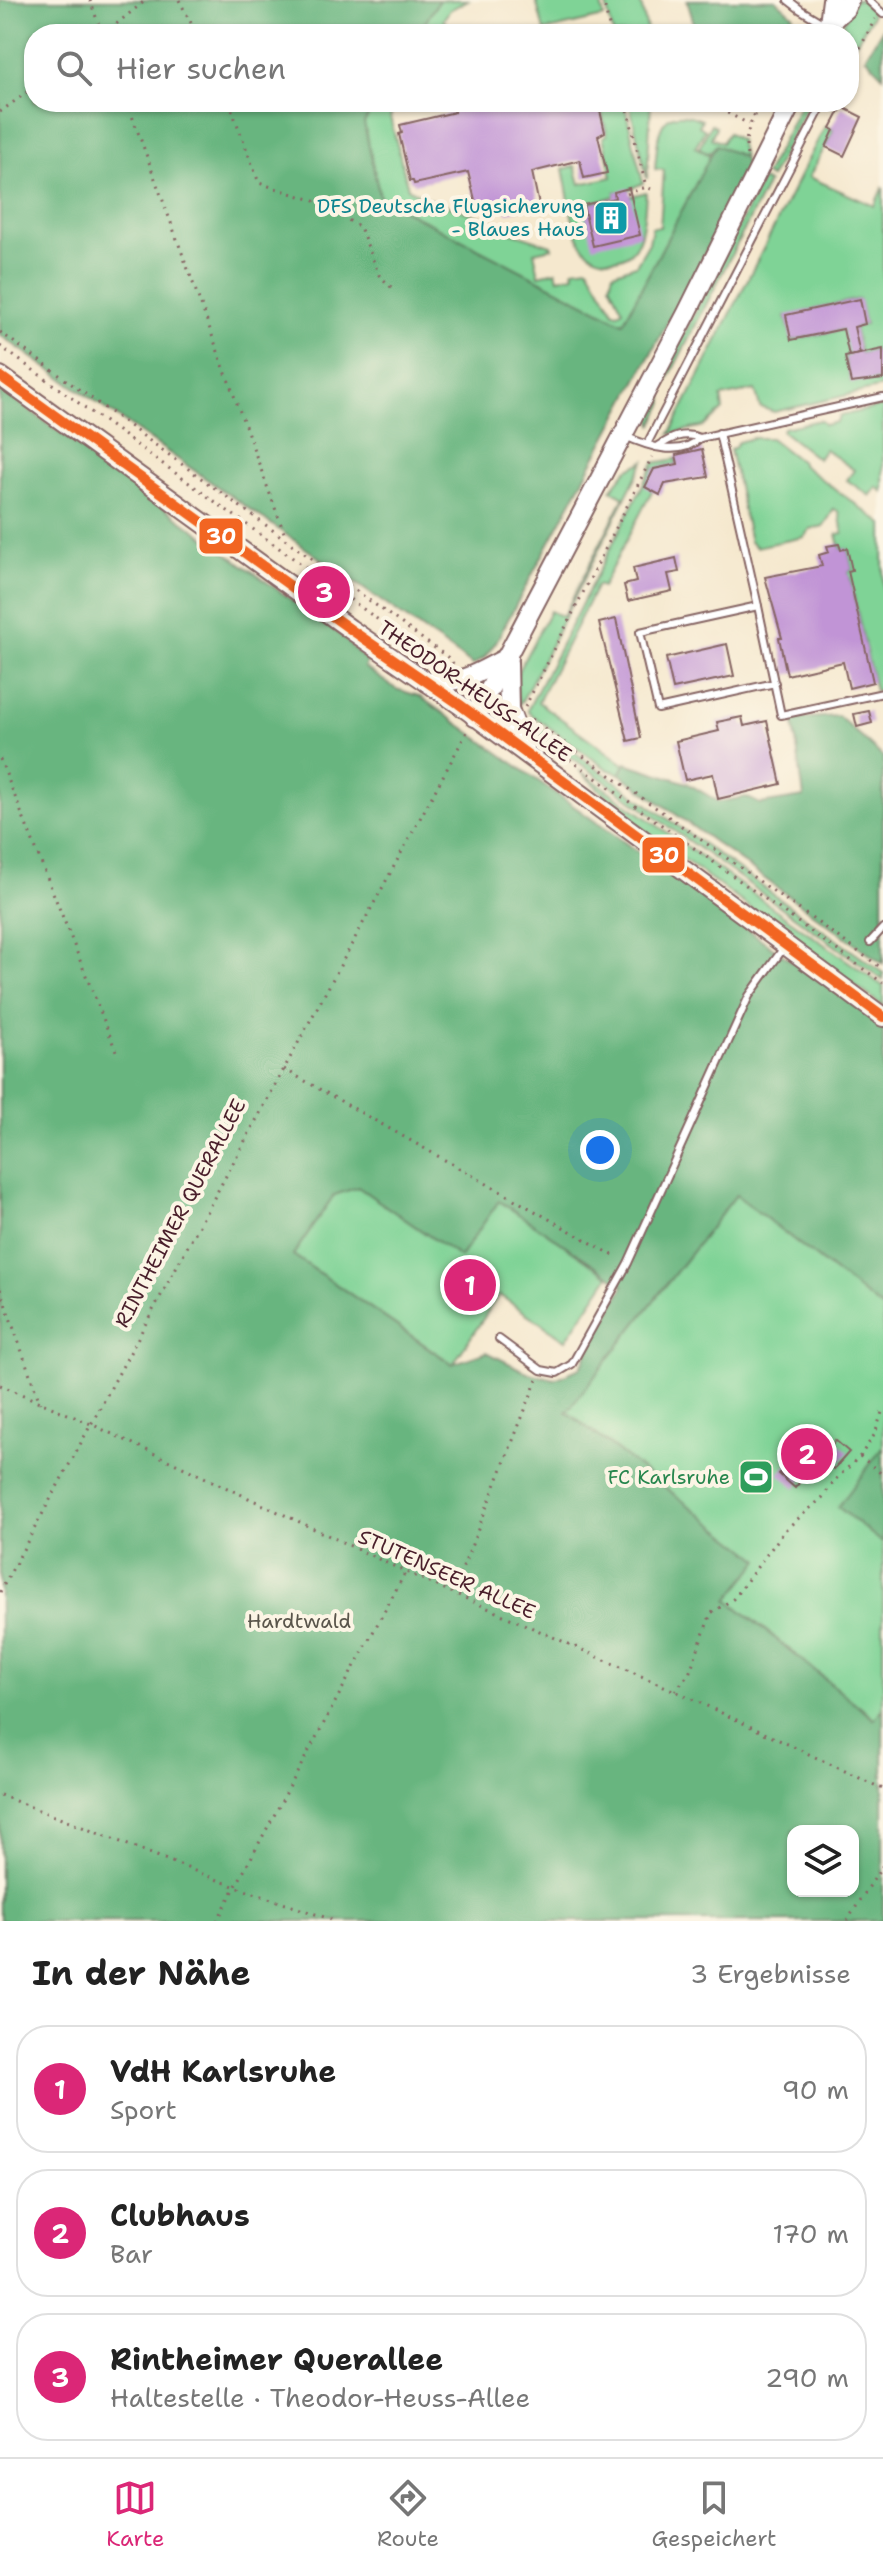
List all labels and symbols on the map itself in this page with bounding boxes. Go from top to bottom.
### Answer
place label: DFS Deutsche Flugsicherung - Blaues Haus [317,193,585,242]
building icon: DFS Deutsche Flugsicherung - Blaues Haus [592,199,630,237]
line badge: 30 [198,517,244,555]
text: 30 [206,522,236,551]
pin: 3 [298,562,350,622]
street label: THEODOR-HEUSS-ALLEE [373,614,577,768]
line badge: 30 [641,836,686,874]
text: 30 [649,841,679,870]
street label: RINTHEIMER QUERALLEE [109,1094,251,1332]
your location [580,1130,620,1170]
pin: 1 [444,1255,496,1315]
pin: 2 [781,1424,833,1484]
sports icon: FC Karlsruhe [737,1458,775,1496]
place label: FC Karlsruhe [608,1464,730,1490]
street label: STUTENSEER ALLEE [354,1523,540,1625]
park label: Hardtwald [247,1608,351,1634]

